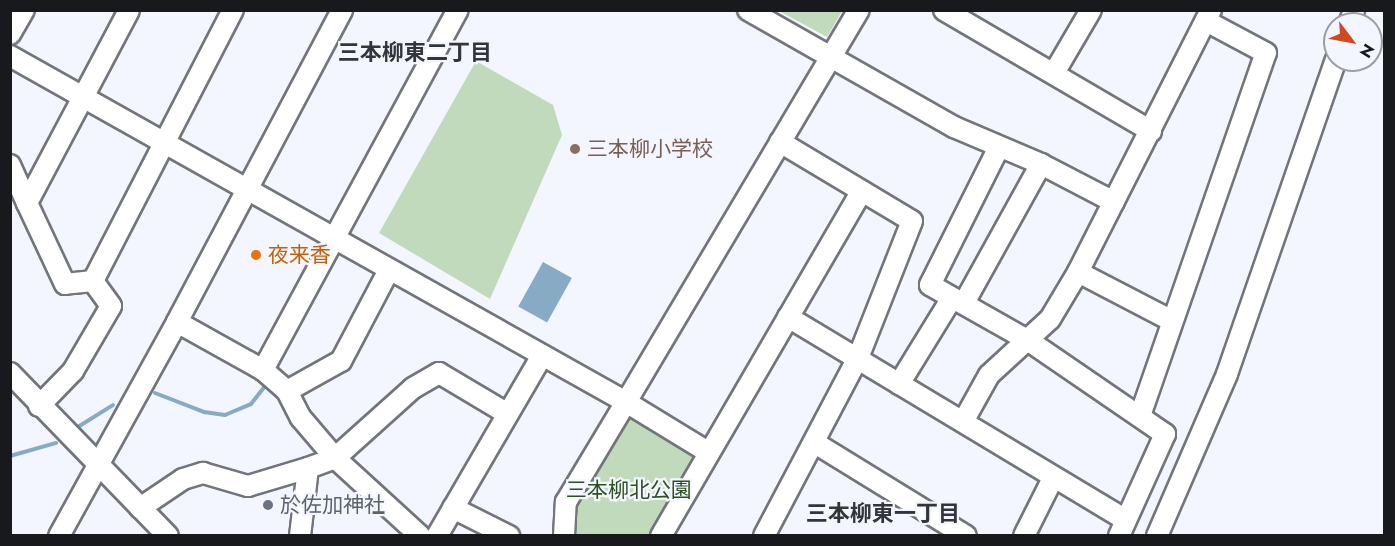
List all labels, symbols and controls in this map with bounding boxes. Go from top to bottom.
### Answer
north arrow [1323,12,1383,72]
text: N [1354,39,1380,62]
district label: 三本柳東二丁目 [338,40,492,66]
place label: 三本柳小学校 [587,136,713,162]
marker: 三本柳小学校 [568,142,582,156]
place label: 夜来香 [268,242,331,268]
marker: 夜来香 [249,248,263,262]
park label: 三本柳北公園 [566,477,692,503]
place label: 於佐加神社 [280,492,385,518]
marker: 於佐加神社 [261,498,275,512]
district label: 三本柳東一丁目 [806,501,960,527]

